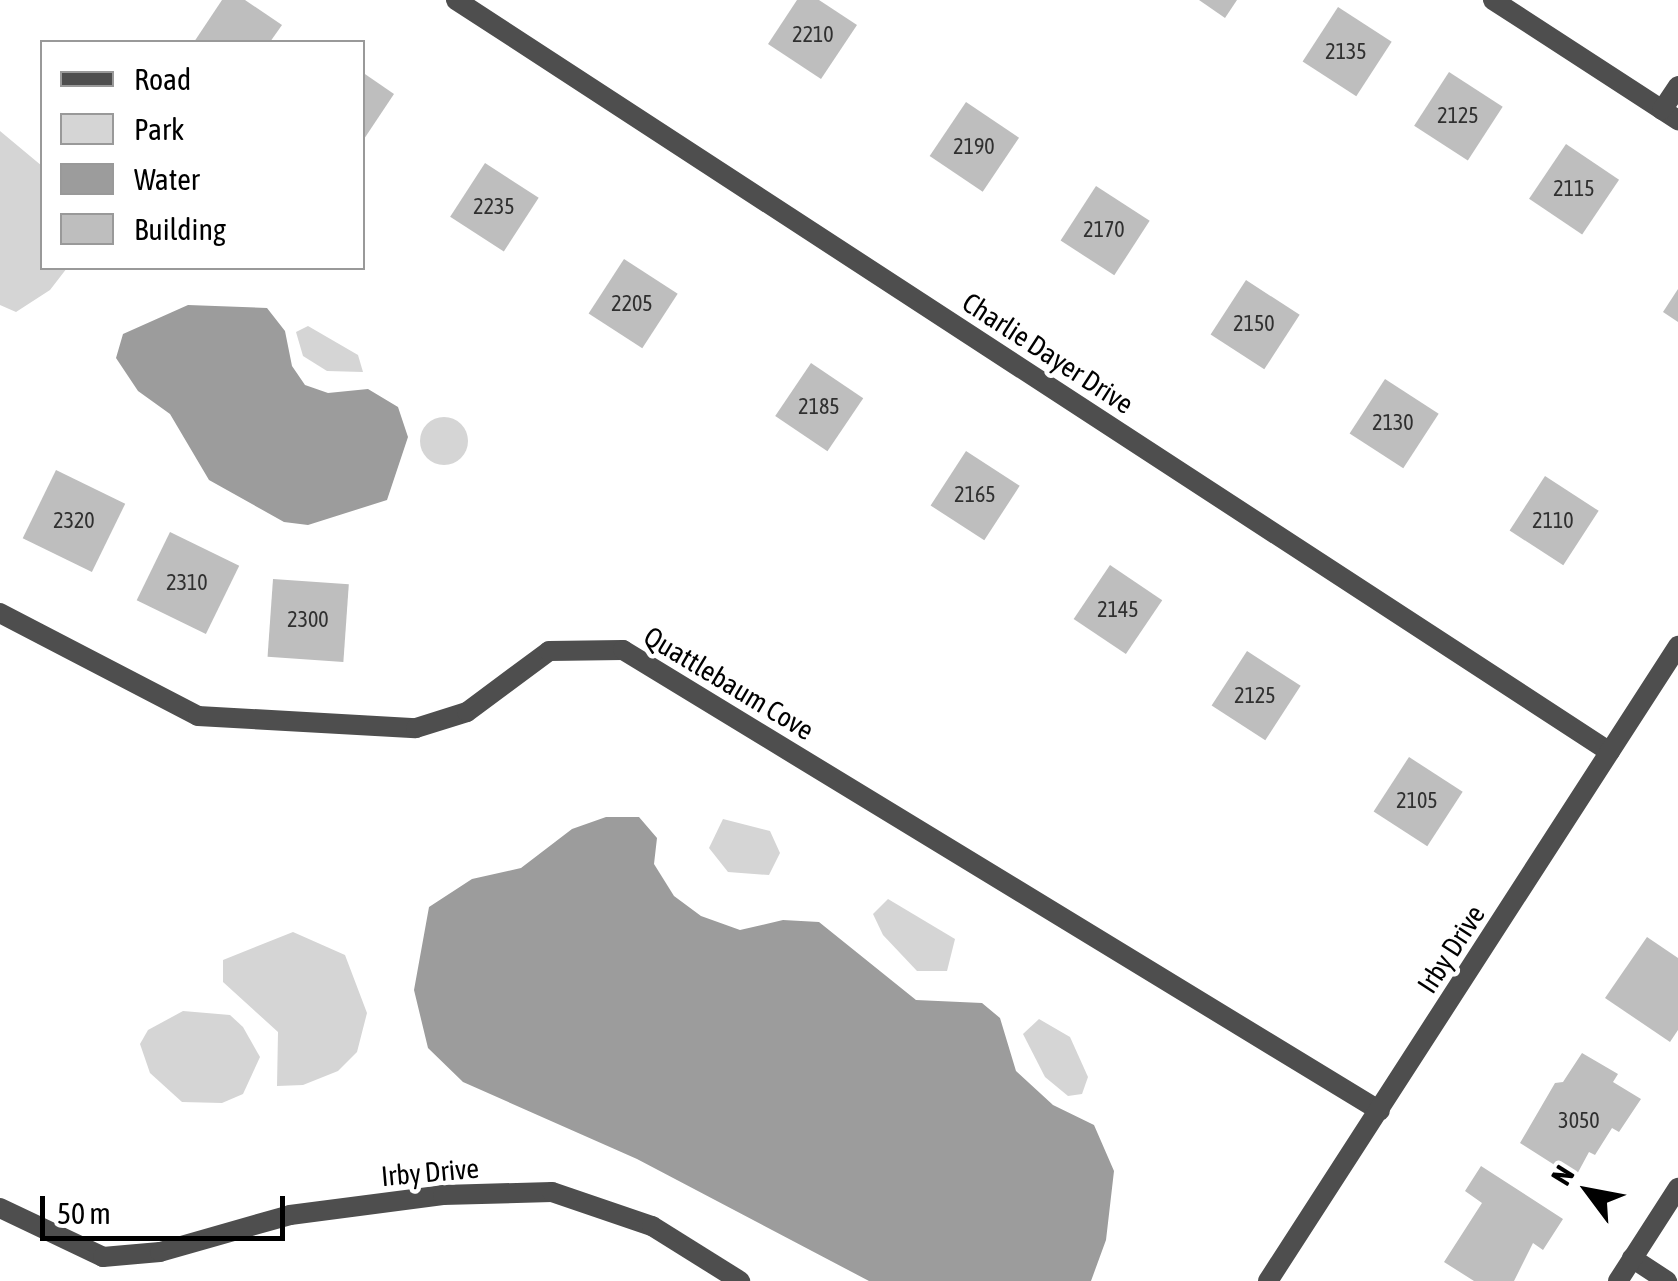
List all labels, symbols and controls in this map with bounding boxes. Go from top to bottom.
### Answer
house number: 2210 [792,22,834,48]
house number: 2135 [1325,39,1367,65]
legend [40,40,365,270]
text: Road [134,62,191,96]
house number: 2125 [1437,103,1479,129]
text: Park [134,112,184,146]
house number: 2190 [953,134,995,160]
text: Water [134,162,200,196]
house number: 2115 [1553,176,1595,202]
house number: 2235 [473,194,515,220]
text: Building [134,212,226,246]
house number: 2170 [1083,217,1125,243]
street label: Charlie Dayer Drive [956,285,1140,421]
house number: 2205 [611,291,653,317]
house number: 2150 [1233,311,1275,337]
house number: 2185 [798,394,840,420]
house number: 2130 [1372,410,1414,436]
house number: 2165 [954,482,996,508]
house number: 2320 [53,508,95,534]
house number: 2110 [1532,508,1574,534]
house number: 2310 [166,570,208,596]
house number: 2145 [1097,597,1139,623]
house number: 2300 [287,607,329,633]
street label: Quattlebaum Cove [638,619,820,747]
house number: 2125 [1234,683,1276,709]
house number: 2105 [1396,788,1438,814]
street label: Irby Drive [1410,899,1492,999]
house number: 3050 [1558,1108,1600,1134]
north arrow [1538,1141,1638,1241]
street label: Irby Drive [380,1151,480,1193]
text: N [1545,1160,1581,1191]
scale bar [45,1176,290,1238]
text: 50 m [57,1196,111,1230]

